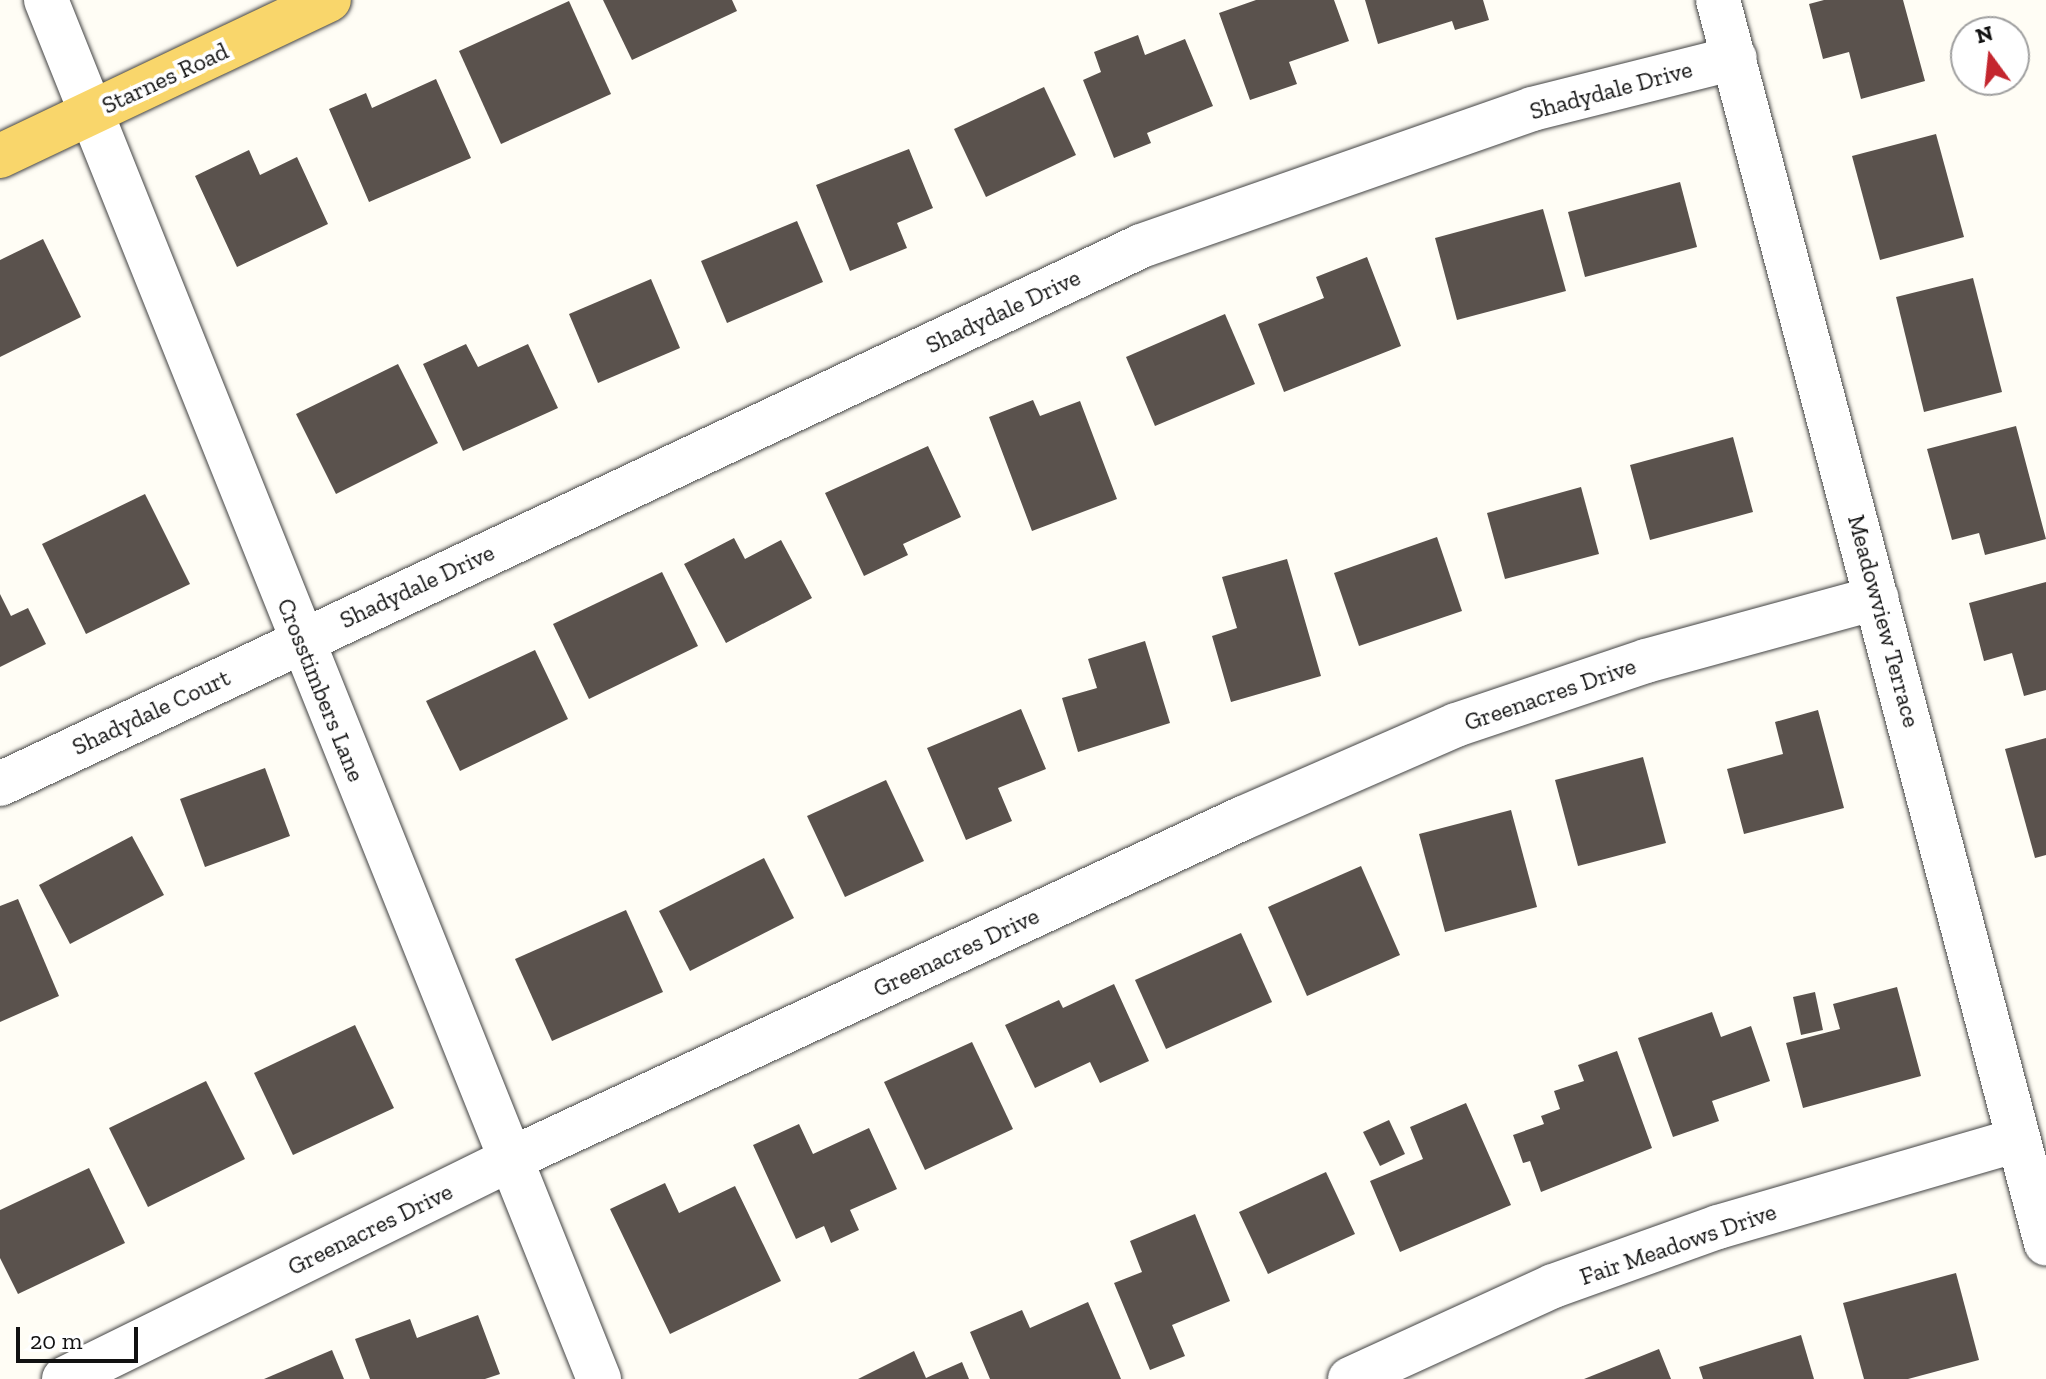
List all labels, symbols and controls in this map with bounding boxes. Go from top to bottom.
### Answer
north arrow [1950,16,2030,96]
text: N [1973,19,1996,49]
street label: Starnes Road [97,36,233,120]
street label: Shadydale Drive [1527,54,1695,126]
street label: Shadydale Drive [921,263,1085,359]
street label: Meadowview Terrace [1842,511,1926,731]
street label: Shadydale Drive [335,538,499,634]
street label: Crosstimbers Lane [271,594,371,786]
street label: Greenacres Drive [1460,651,1640,737]
street label: Shadydale Court [68,663,234,761]
street label: Greenacres Drive [869,901,1043,1003]
street label: Greenacres Drive [283,1177,457,1281]
street label: Fair Meadows Drive [1576,1197,1780,1291]
scale bar [20,1311,142,1361]
text: 20 m [30,1326,82,1355]

